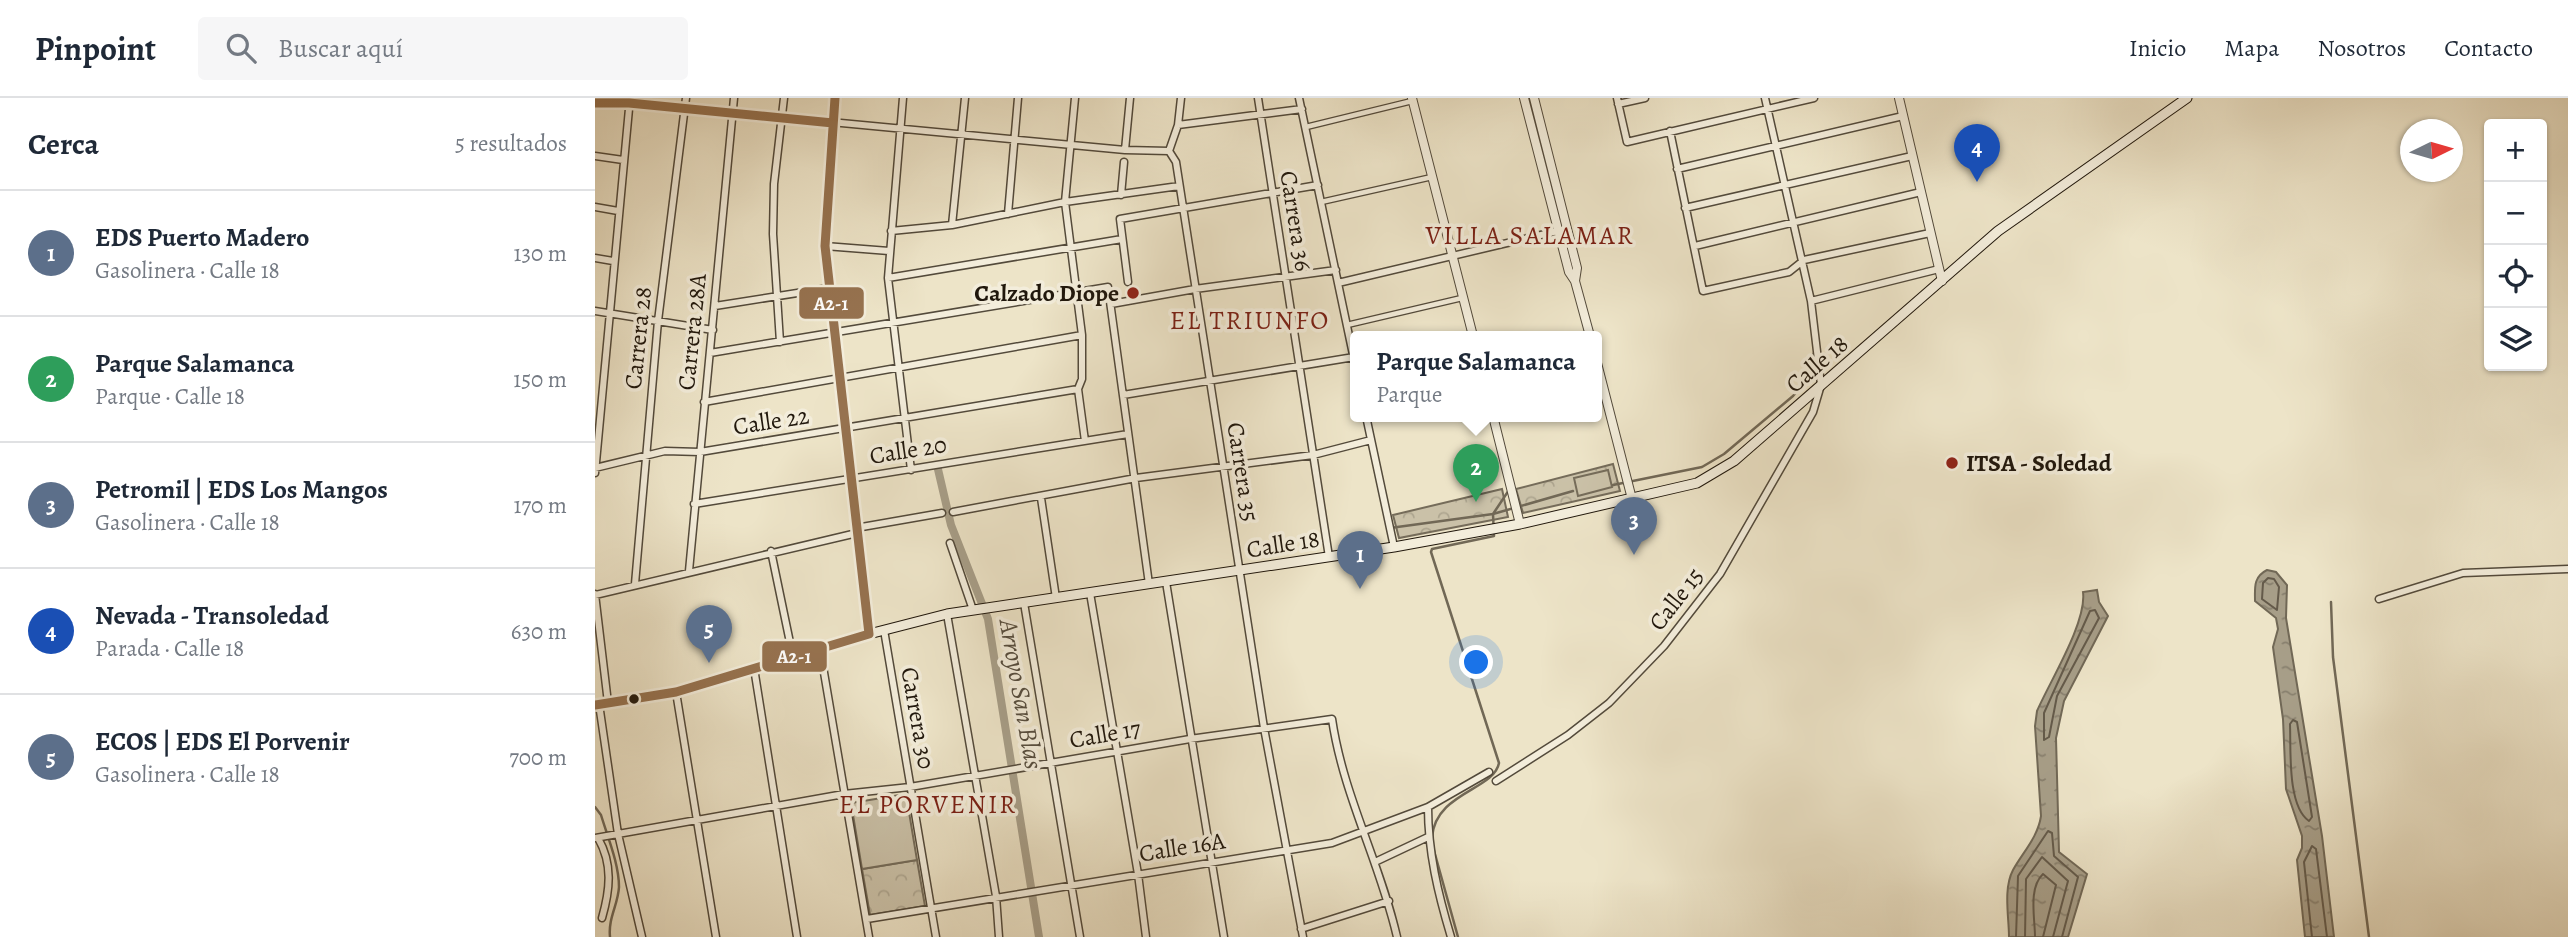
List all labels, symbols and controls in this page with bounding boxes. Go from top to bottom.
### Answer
search box [198,17,688,80]
text: Pinpoint [35,26,156,71]
icon: search [222,29,260,67]
text: Buscar aquí [278,31,403,66]
text: Inicio [2129,32,2186,64]
text: Mapa [2224,32,2279,64]
text: Nosotros [2317,32,2406,64]
text: Contacto [2444,32,2533,64]
north arrow [2400,119,2463,182]
map controls [2484,119,2547,371]
button: + [2484,119,2547,182]
text: Cerca [28,124,99,164]
pin: 4 [1954,124,2000,182]
text: 5 resultados [455,128,567,159]
street label: Carrera 36 [1272,169,1320,273]
button: − [2484,182,2547,245]
district label: VILLA SALAMAR [1424,218,1635,253]
text: EDS Puerto Madero [95,220,310,255]
text: 1 [47,238,55,269]
text: 130 m [514,238,567,269]
button: locate [2484,245,2547,308]
text: Gasolinera · Calle 18 [95,255,280,286]
street label: Carrera 28A [670,271,714,392]
place label: Calzado Diope [974,277,1119,309]
street label: Carrera 28 [617,285,659,391]
marker: Calzado Diope [1125,285,1141,301]
line badge: A2-1 [798,286,865,320]
text: A2-1 [813,291,848,317]
district label: EL TRIUNFO [1170,303,1330,338]
button: layers [2484,308,2547,371]
street label: Calle 18 [1779,328,1855,400]
popup [1350,331,1602,422]
text: Parque Salamanca [1376,344,1576,379]
text: Parque Salamanca [95,346,295,381]
text: 2 [45,364,57,395]
text: 150 m [513,364,567,395]
text: Parque [1376,379,1442,410]
text: Parque · Calle 18 [95,381,245,412]
street label: Calle 22 [731,399,811,443]
street label: Carrera 35 [1219,420,1267,524]
street label: Calle 20 [867,428,949,472]
pin: 2 [1453,444,1499,502]
place label: ITSA - Soledad [1966,447,2112,479]
marker: ITSA - Soledad [1944,455,1960,471]
text: Petromil | EDS Los Mangos [95,472,388,507]
text: 3 [46,490,56,521]
text: 170 m [514,490,567,521]
pin: 3 [1611,497,1657,555]
text: Gasolinera · Calle 18 [95,507,280,538]
street label: Calle 18 [1244,522,1322,566]
pin: 1 [1337,531,1383,589]
street label: Calle 15 [1641,561,1711,637]
text: Nevada - Transoledad [95,598,329,633]
pin: 5 [686,605,732,663]
water label: Arroyo San Blas [990,614,1051,772]
text: 4 [46,616,56,647]
text: 630 m [511,616,567,647]
text: Parada · Calle 18 [95,633,244,664]
line badge: A2-1 [761,640,828,673]
text: A2-1 [776,644,811,670]
your location [1459,645,1493,679]
street label: Carrera 30 [893,665,943,771]
unlabelled marker [627,692,641,706]
street label: Calle 17 [1067,712,1144,756]
text: ECOS | EDS El Porvenir [95,724,350,759]
text: 5 [46,742,56,773]
text: 700 m [509,742,567,773]
text: Gasolinera · Calle 18 [95,759,280,790]
district label: EL PORVENIR [839,787,1017,822]
street label: Calle 16A [1137,824,1228,870]

